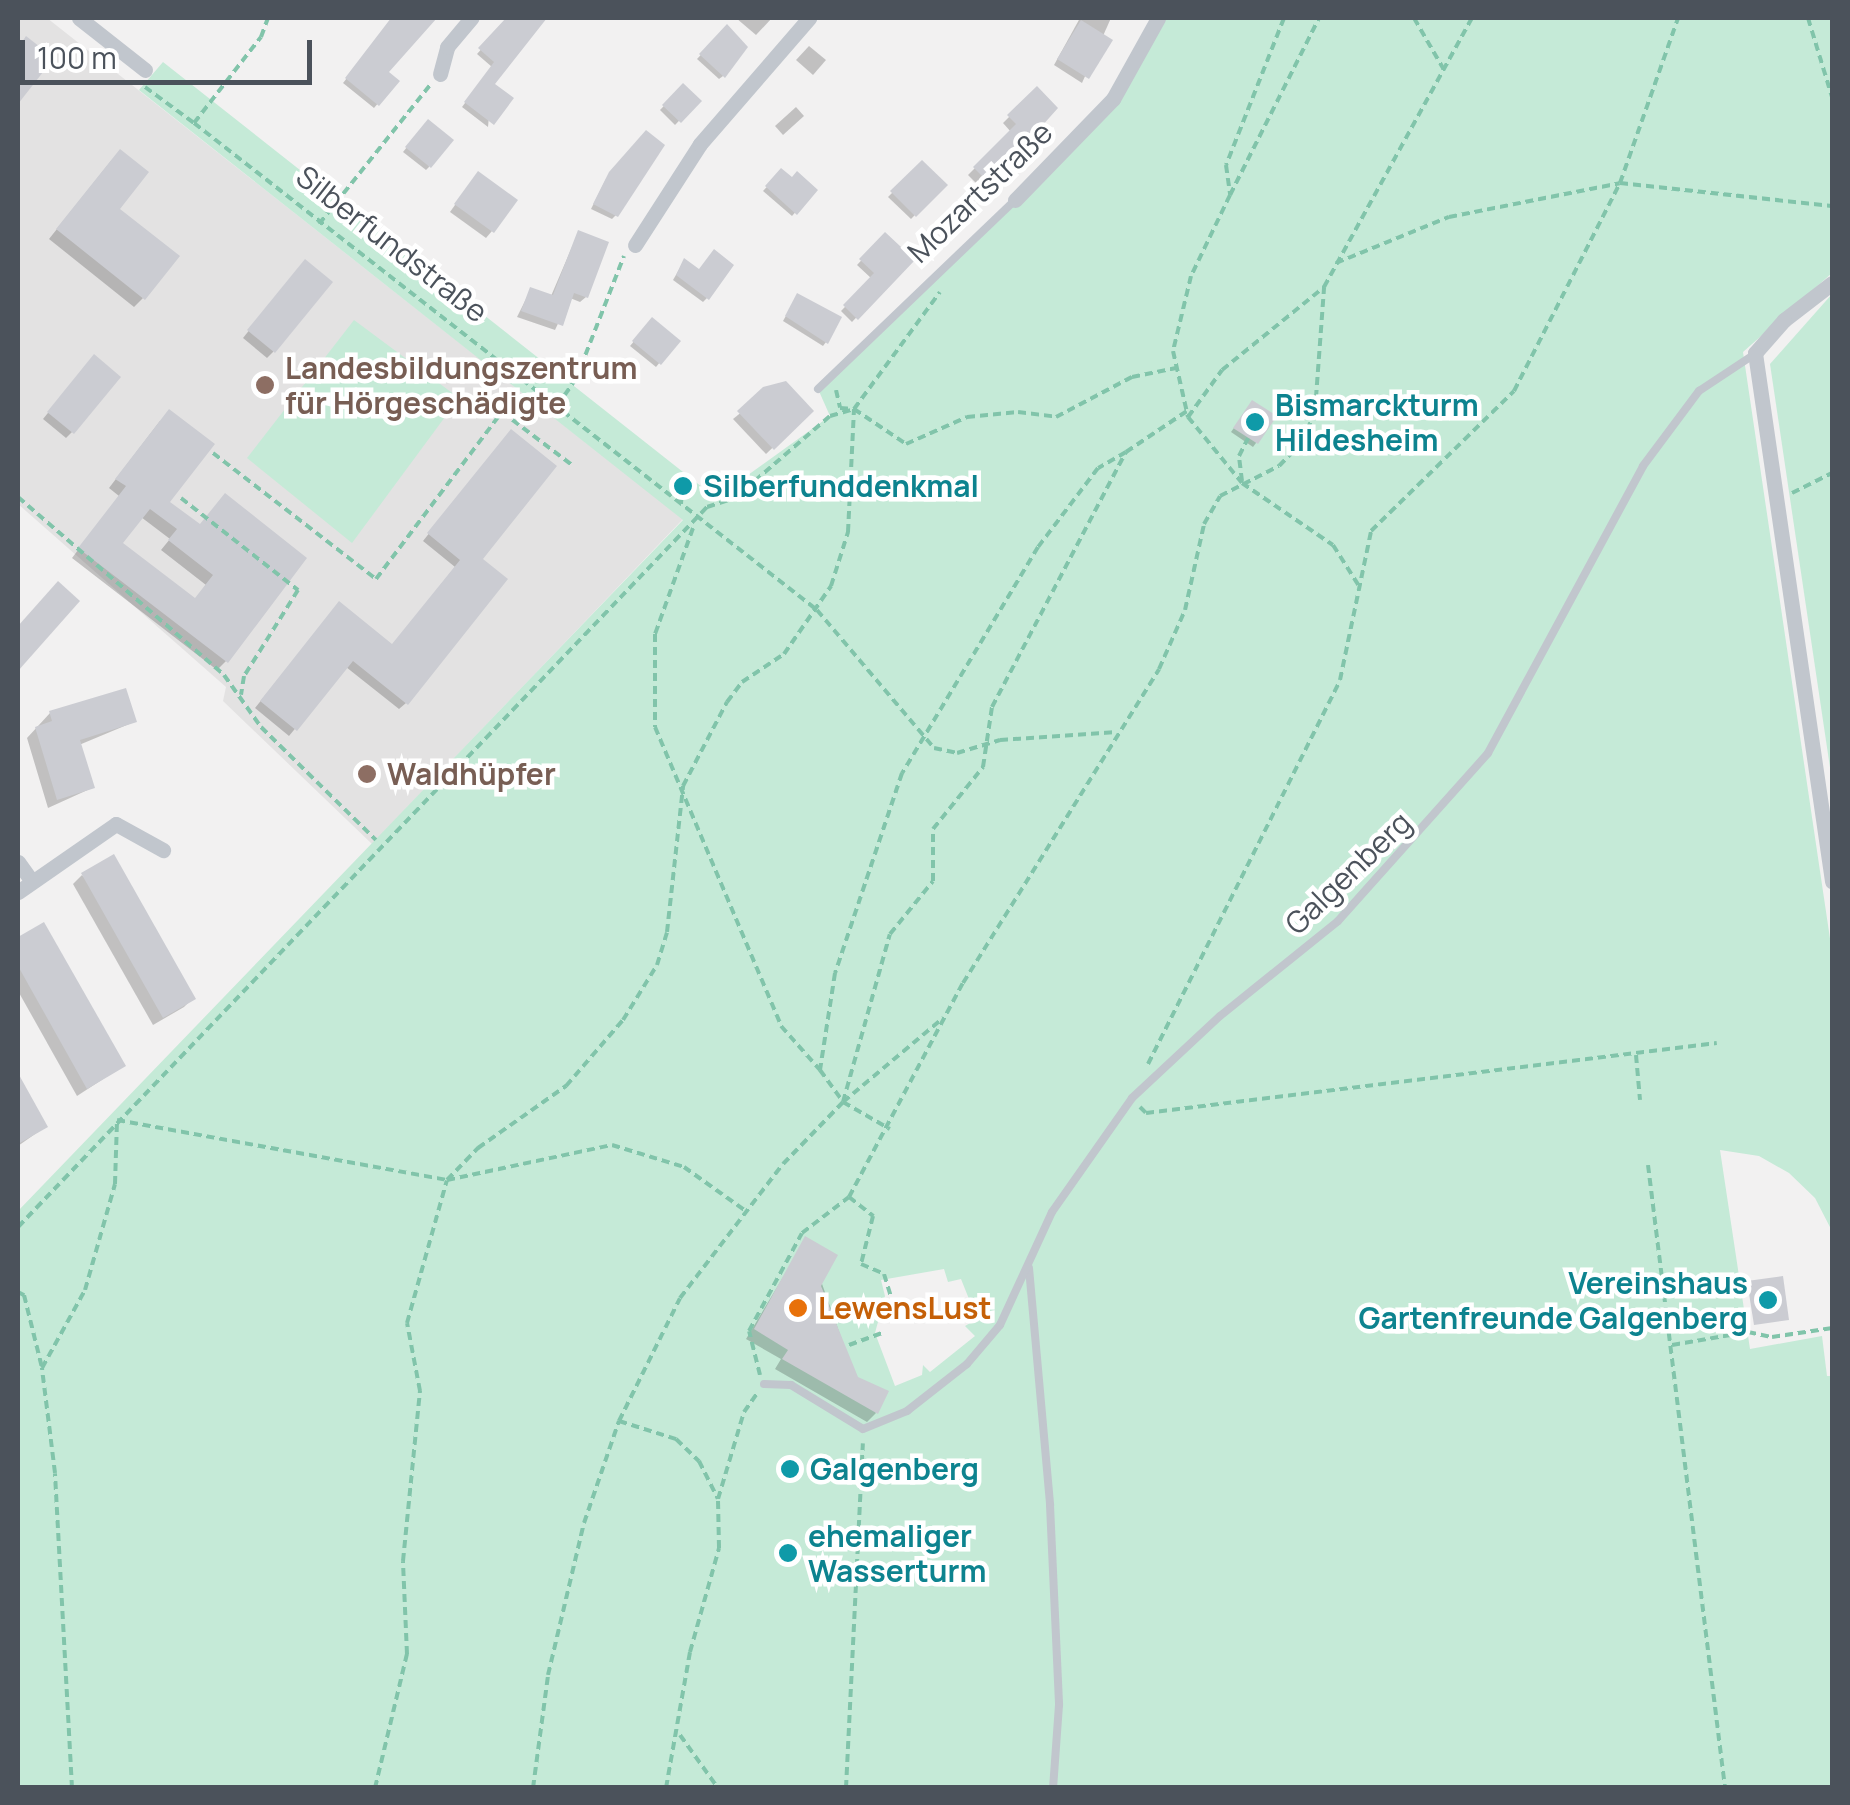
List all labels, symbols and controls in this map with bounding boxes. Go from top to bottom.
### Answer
scale bar [25,20,318,82]
text: 100 m [37,37,117,78]
street label: Mozartstraße [900,114,1060,270]
street label: Silberfundstraße [289,158,495,330]
place label: Landesbildungszentrum für Hörgeschädigte [285,350,638,420]
marker: Landesbildungszentrum für Hörgeschädigte [254,374,276,396]
place label: Bismarckturm Hildesheim [1275,387,1479,458]
marker: Bismarckturm Hildesheim [1244,411,1266,433]
place label: Silberfunddenkmal [703,468,979,504]
marker: Silberfunddenkmal [672,475,694,497]
place label: Waldhüpfer [387,756,556,792]
marker: Waldhüpfer [356,763,378,785]
street label: Galgenberg [1278,804,1418,942]
place label: Vereinshaus Gartenfreunde Galgenberg [1358,1265,1748,1336]
marker: Vereinshaus Gartenfreunde Galgenberg [1757,1289,1779,1311]
place label: LewensLust [818,1290,992,1326]
marker: LewensLust [787,1297,809,1319]
place label: Galgenberg [810,1451,979,1487]
marker: Galgenberg [779,1458,801,1480]
place label: ehemaliger Wasserturm [808,1518,986,1588]
marker: ehemaliger Wasserturm [777,1542,799,1564]

